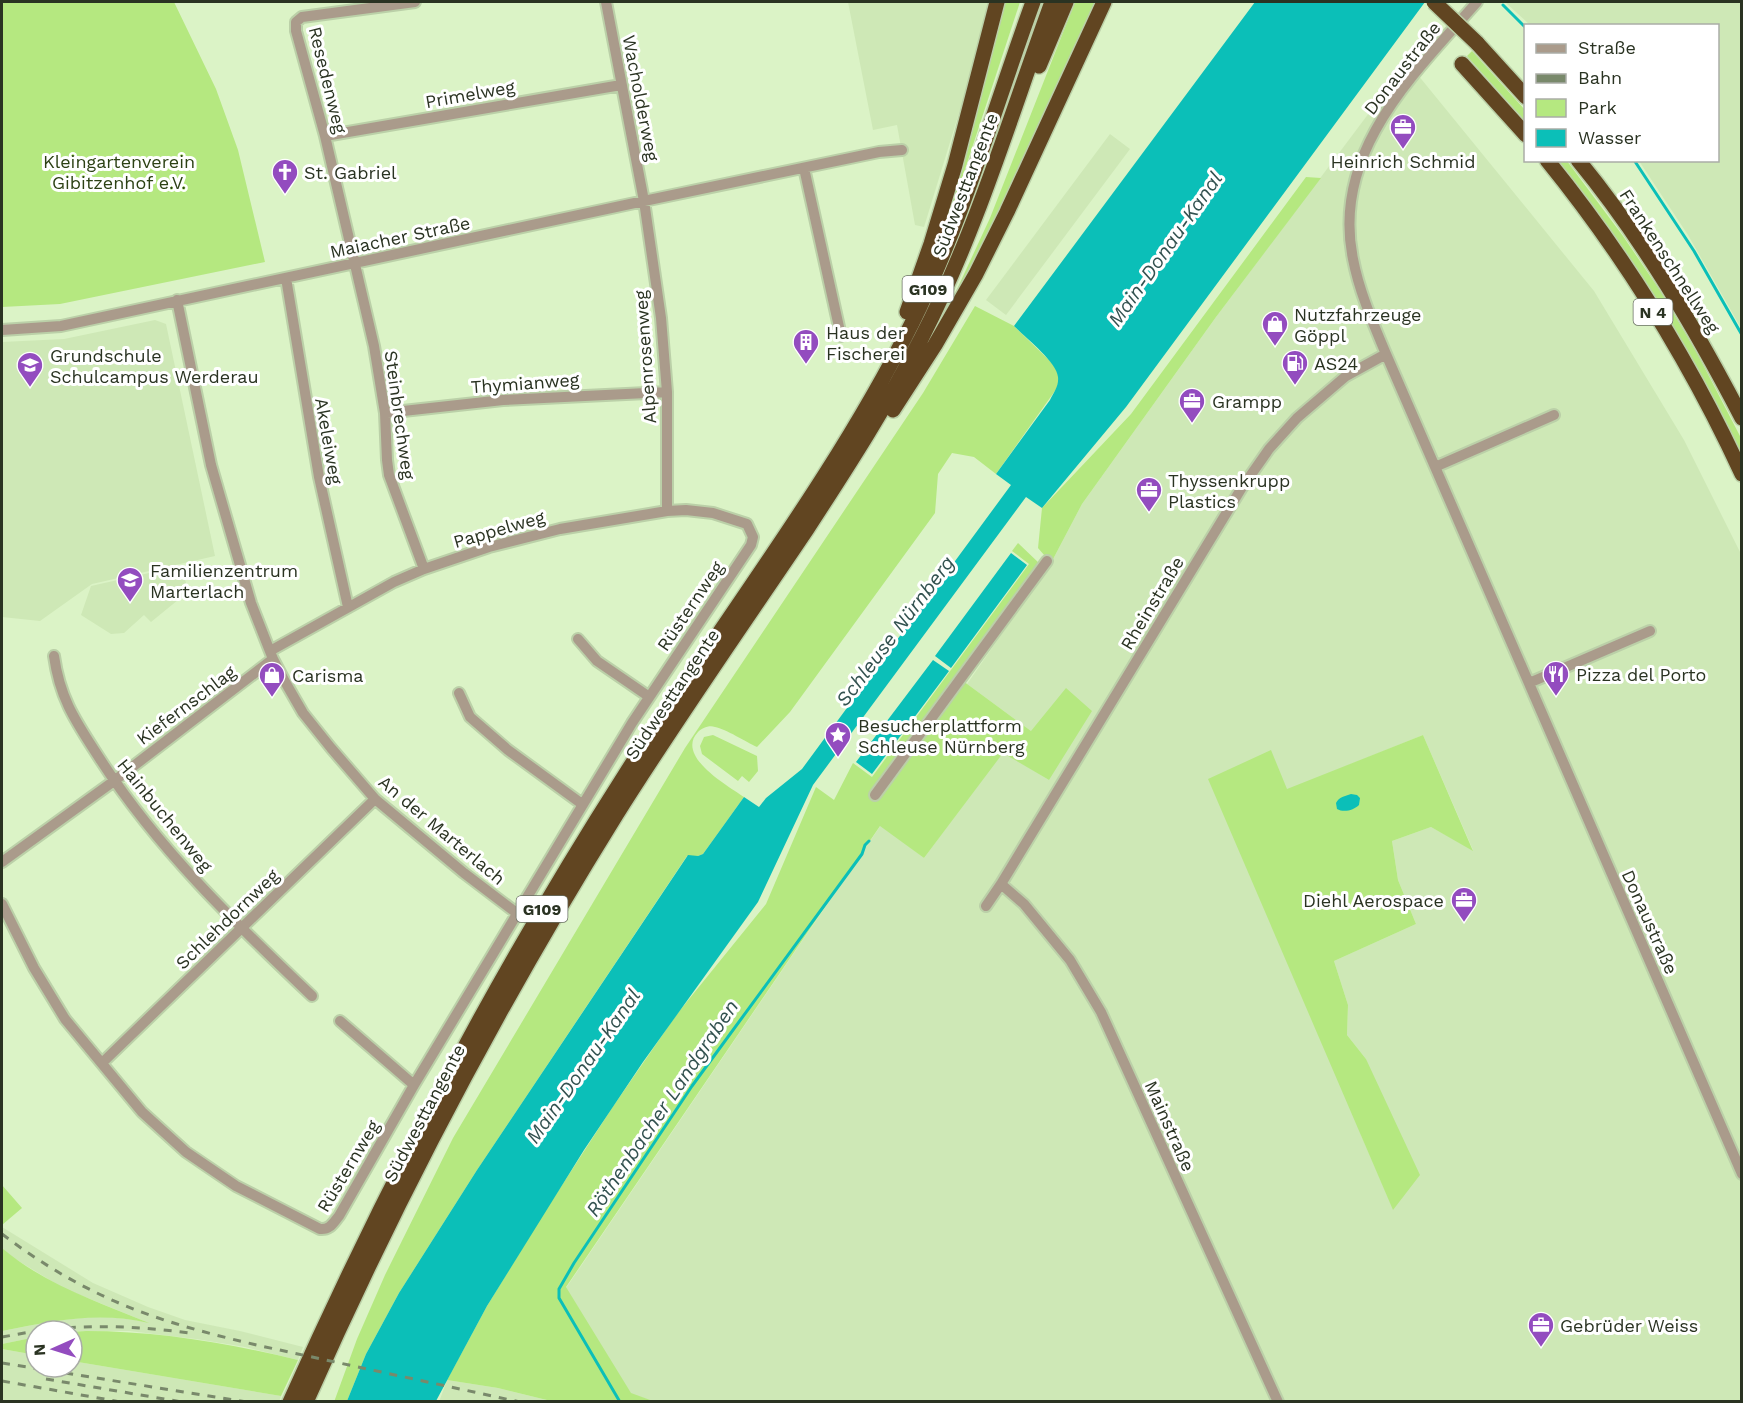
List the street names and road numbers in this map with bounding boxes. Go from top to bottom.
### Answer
street label: Donaustraße [1359,17,1445,119]
street label: Resedenweg [305,24,352,136]
street label: Wacholderweg [618,33,664,163]
street label: Primelweg [424,76,517,112]
street label: Südwesttangente [928,110,1002,260]
street label: Frankenschnellweg [1616,185,1725,337]
street label: Maiacher Straße [328,212,472,262]
road number: G109 [902,276,954,302]
street label: Alpenrosenweg [630,289,660,424]
road number: N 4 [1634,299,1672,325]
street label: Steinbrechweg [381,349,419,481]
street label: Thymianweg [470,369,580,397]
street label: Akeleiweg [311,396,347,486]
street label: Pappelweg [451,506,547,552]
street label: Rheinstraße [1116,553,1188,653]
street label: Rüsternweg [652,557,728,655]
street label: Südwesttangente [621,625,723,763]
street label: Kiefernschlag [132,661,240,749]
street label: Hainbuchenweg [113,754,217,876]
street label: An der Marterlach [375,771,509,889]
street label: Schlehdornweg [171,864,283,973]
street label: Donaustraße [1618,867,1682,977]
road number: G109 [516,896,568,922]
street label: Südwesttangente [379,1041,469,1185]
street label: Mainstraße [1141,1077,1199,1175]
street label: Rüsternweg [312,1116,384,1216]

